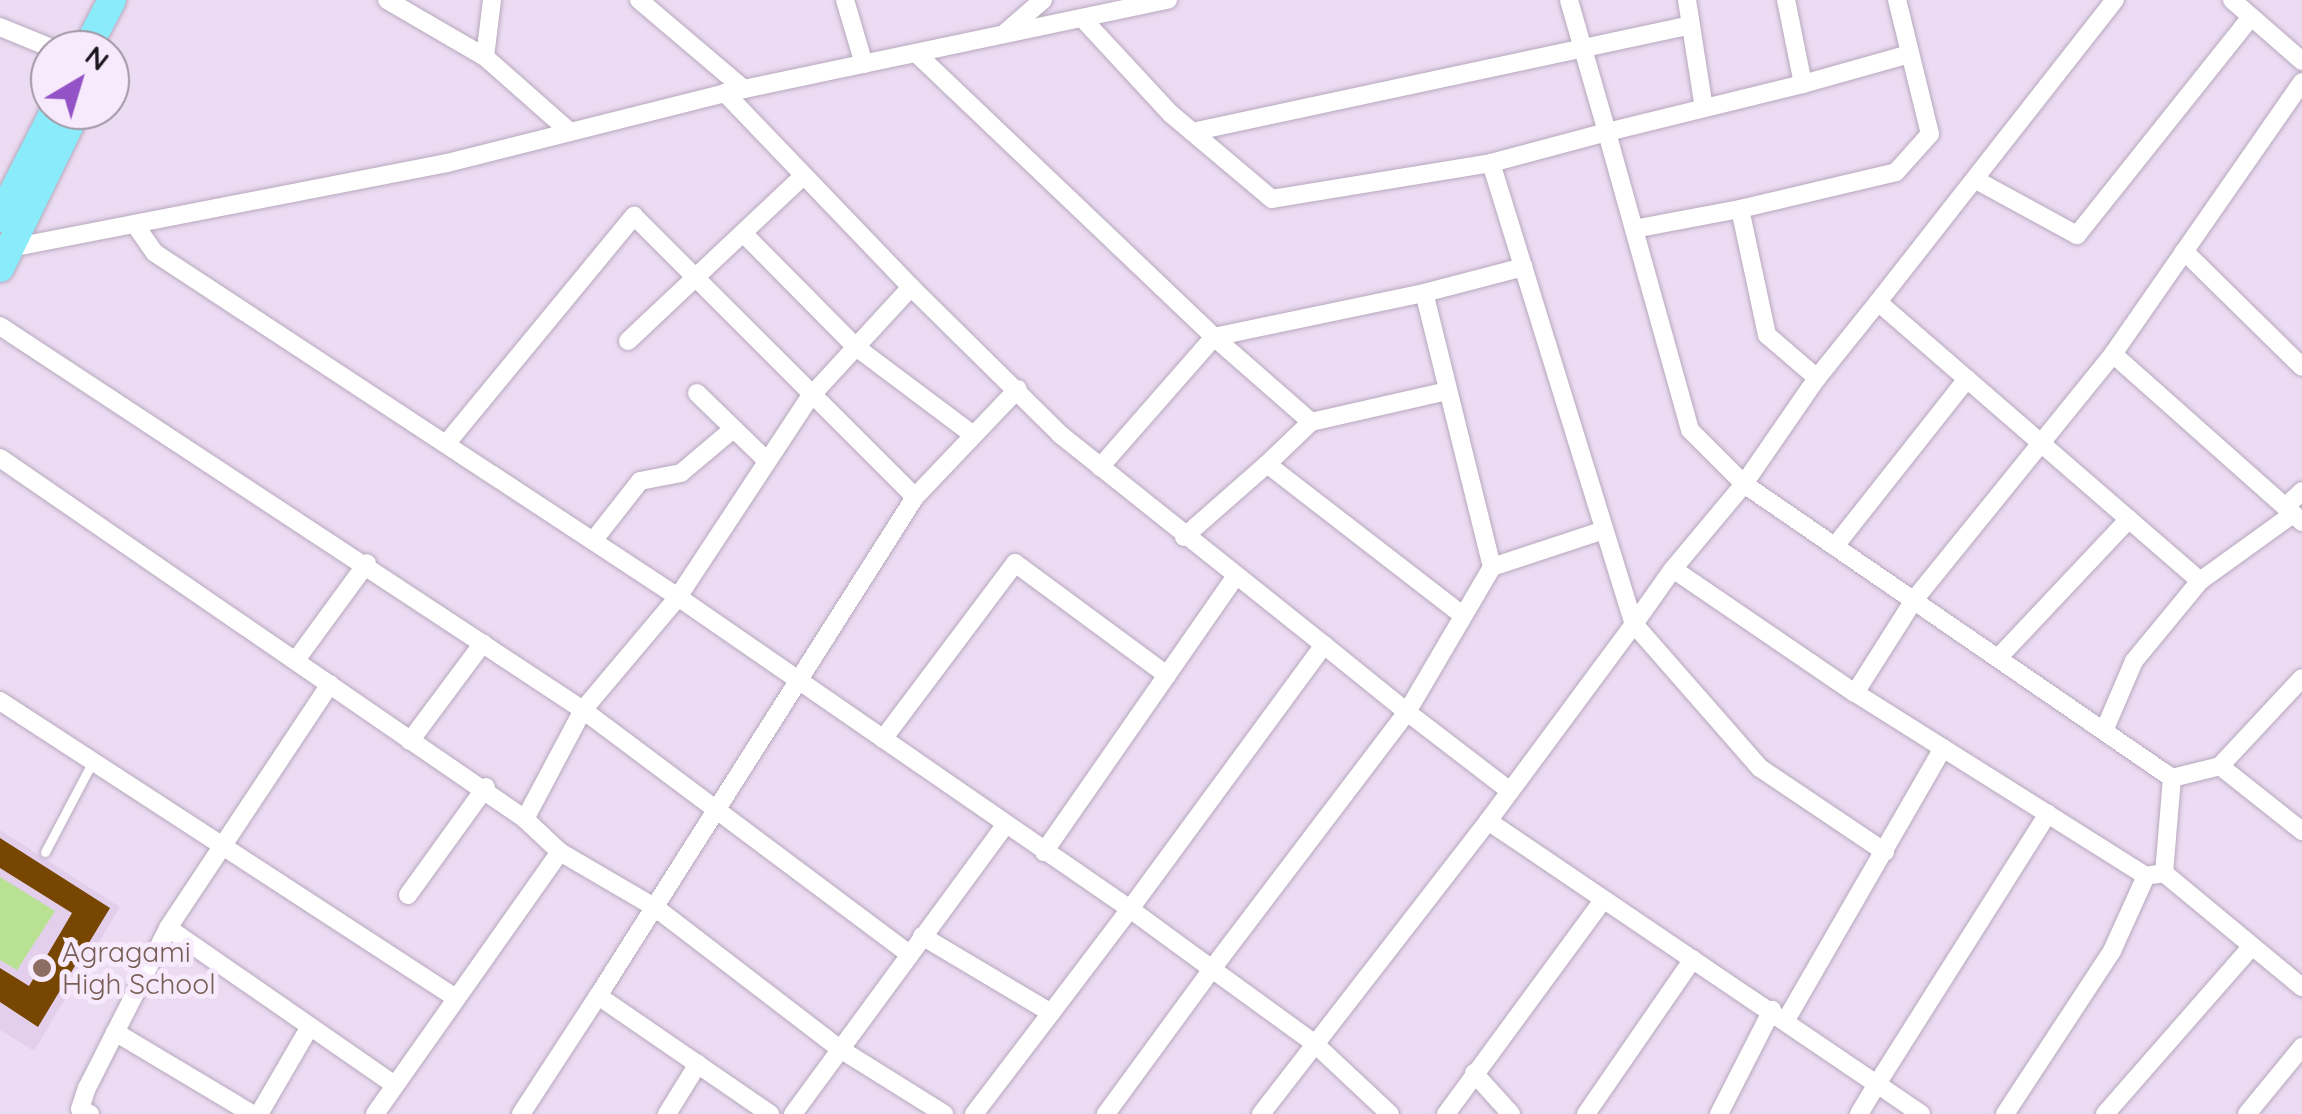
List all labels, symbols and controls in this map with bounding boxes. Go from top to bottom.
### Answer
north arrow [30,30,130,130]
text: N [79,37,116,78]
place label: Agragami High School [62,935,216,1001]
marker: Agragami High School [31,957,53,979]

